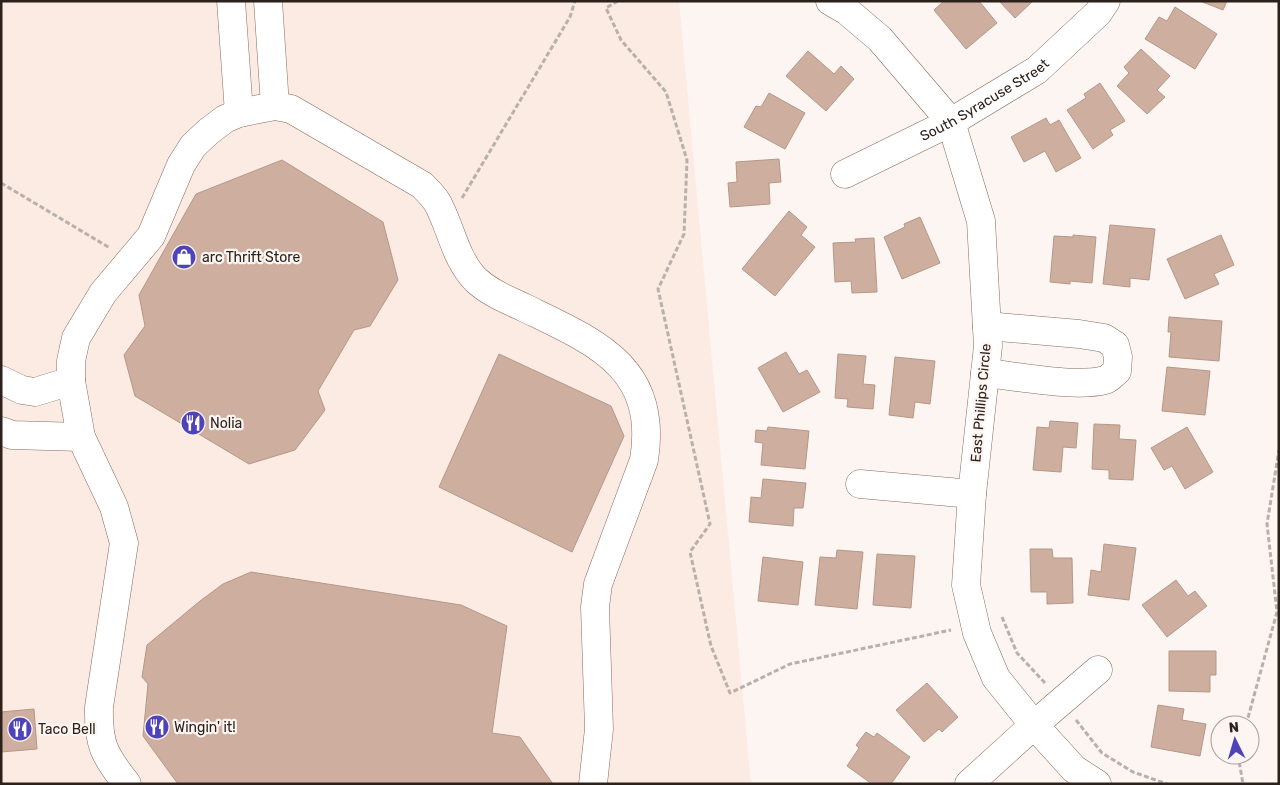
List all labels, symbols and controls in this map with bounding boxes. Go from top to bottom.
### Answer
street label: South Syracuse Street [917,55,1053,144]
shop icon: arc Thrift Store [171,244,197,270]
place label: arc Thrift Store [202,249,300,266]
street label: East Phillips Circle [967,343,995,463]
restaurant icon: Nolia [180,410,206,436]
place label: Nolia [210,415,242,432]
restaurant icon: Wingin' it! [144,714,170,740]
north arrow [1210,715,1260,765]
restaurant icon: Taco Bell [7,716,33,742]
place label: Wingin' it! [174,719,236,736]
text: N [1228,719,1240,736]
place label: Taco Bell [38,721,96,738]

